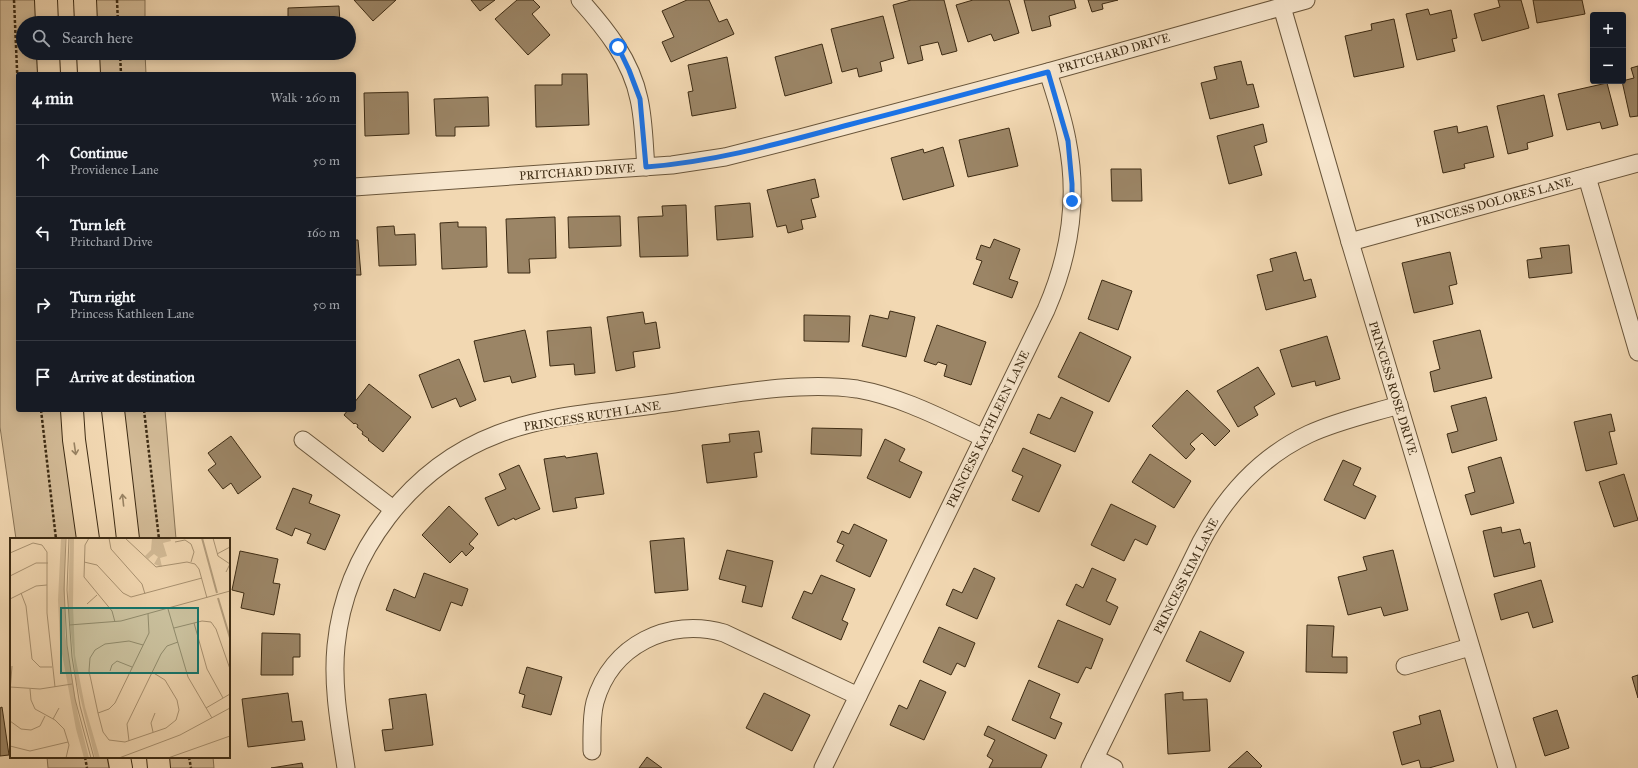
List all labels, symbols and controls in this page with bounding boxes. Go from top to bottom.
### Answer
map controls [1590,12,1626,84]
button: + [1590,12,1626,48]
search box [16,16,356,60]
icon: search [30,27,52,49]
text: Search here [62,29,133,47]
street label: PRITCHARD DRIVE [1056,30,1172,76]
route start [609,38,627,56]
button: − [1590,48,1626,84]
text: 4 min [32,88,73,109]
text: Walk · 260 m [270,90,340,106]
text: Continue [70,144,128,162]
icon: ahead [32,150,54,172]
text: 50 m [313,153,340,169]
street label: PRITCHARD DRIVE [519,161,636,183]
text: Providence Lane [70,162,159,178]
street label: PRINCESS DOLORES LANE [1414,174,1575,230]
route end [1063,192,1081,210]
text: Turn left [70,216,126,234]
icon: left [32,222,54,244]
text: 160 m [307,225,340,241]
text: Pritchard Drive [70,234,153,250]
text: Turn right [70,288,135,306]
icon: right [32,294,54,316]
text: 50 m [313,297,340,313]
text: Princess Kathleen Lane [70,306,194,322]
street label: PRINCESS ROSE DRIVE [1366,320,1420,457]
street label: PRINCESS KATHLEEN LANE [944,348,1032,510]
icon: arrive [32,366,54,388]
text: Arrive at destination [70,368,195,386]
street label: PRINCESS RUTH LANE [523,398,662,434]
one-way arrow [71,442,79,455]
one-way arrow [120,494,127,507]
street label: PRINCESS KIM LANE [1151,515,1222,636]
inset map [10,538,230,758]

